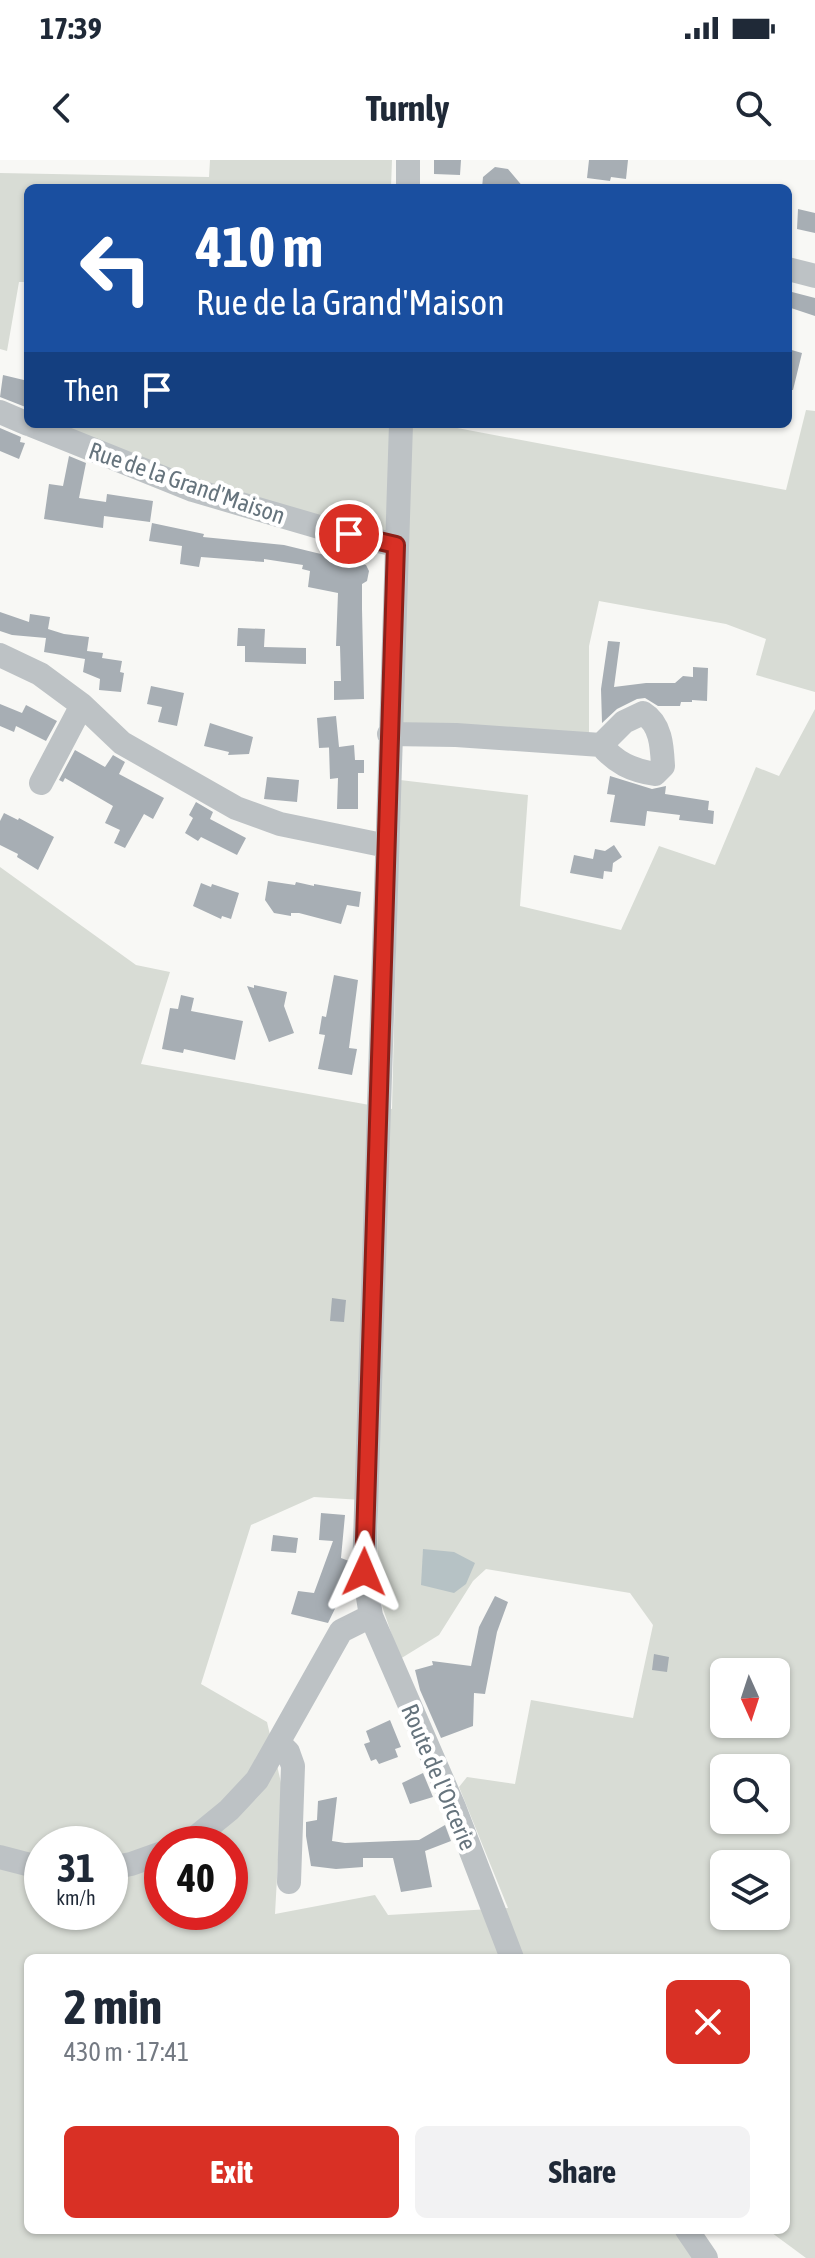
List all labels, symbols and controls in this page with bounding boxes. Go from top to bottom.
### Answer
text: 17:39 [40,11,102,45]
icon: back [40,86,84,130]
icon: search [731,86,775,130]
text: Turnly [366,87,449,129]
text: 410 m [196,215,323,279]
icon: left [64,216,168,320]
text: Rue de la Grand'Maison [196,281,505,323]
icon: arrive [135,368,179,412]
text: Then [64,373,119,407]
street label: Rue de la Grand'Maison [85,437,289,529]
pin [315,500,383,568]
icon: arrive [327,512,371,556]
position arrow [322,1530,406,1614]
north arrow [710,1658,790,1738]
map controls [710,1658,790,1930]
street label: Route de l'Orcerie [396,1700,482,1854]
button: search [710,1754,790,1834]
speed limit sign: 40 [144,1826,248,1930]
text: 31 [57,1845,95,1890]
button: layers [710,1850,790,1930]
text: km/h [56,1886,96,1909]
text: 2 min [64,1979,162,2034]
button: close [666,1980,750,2064]
text: 430 m · 17:41 [64,2037,189,2067]
button: Exit [64,2126,399,2218]
button: Share [415,2126,750,2218]

